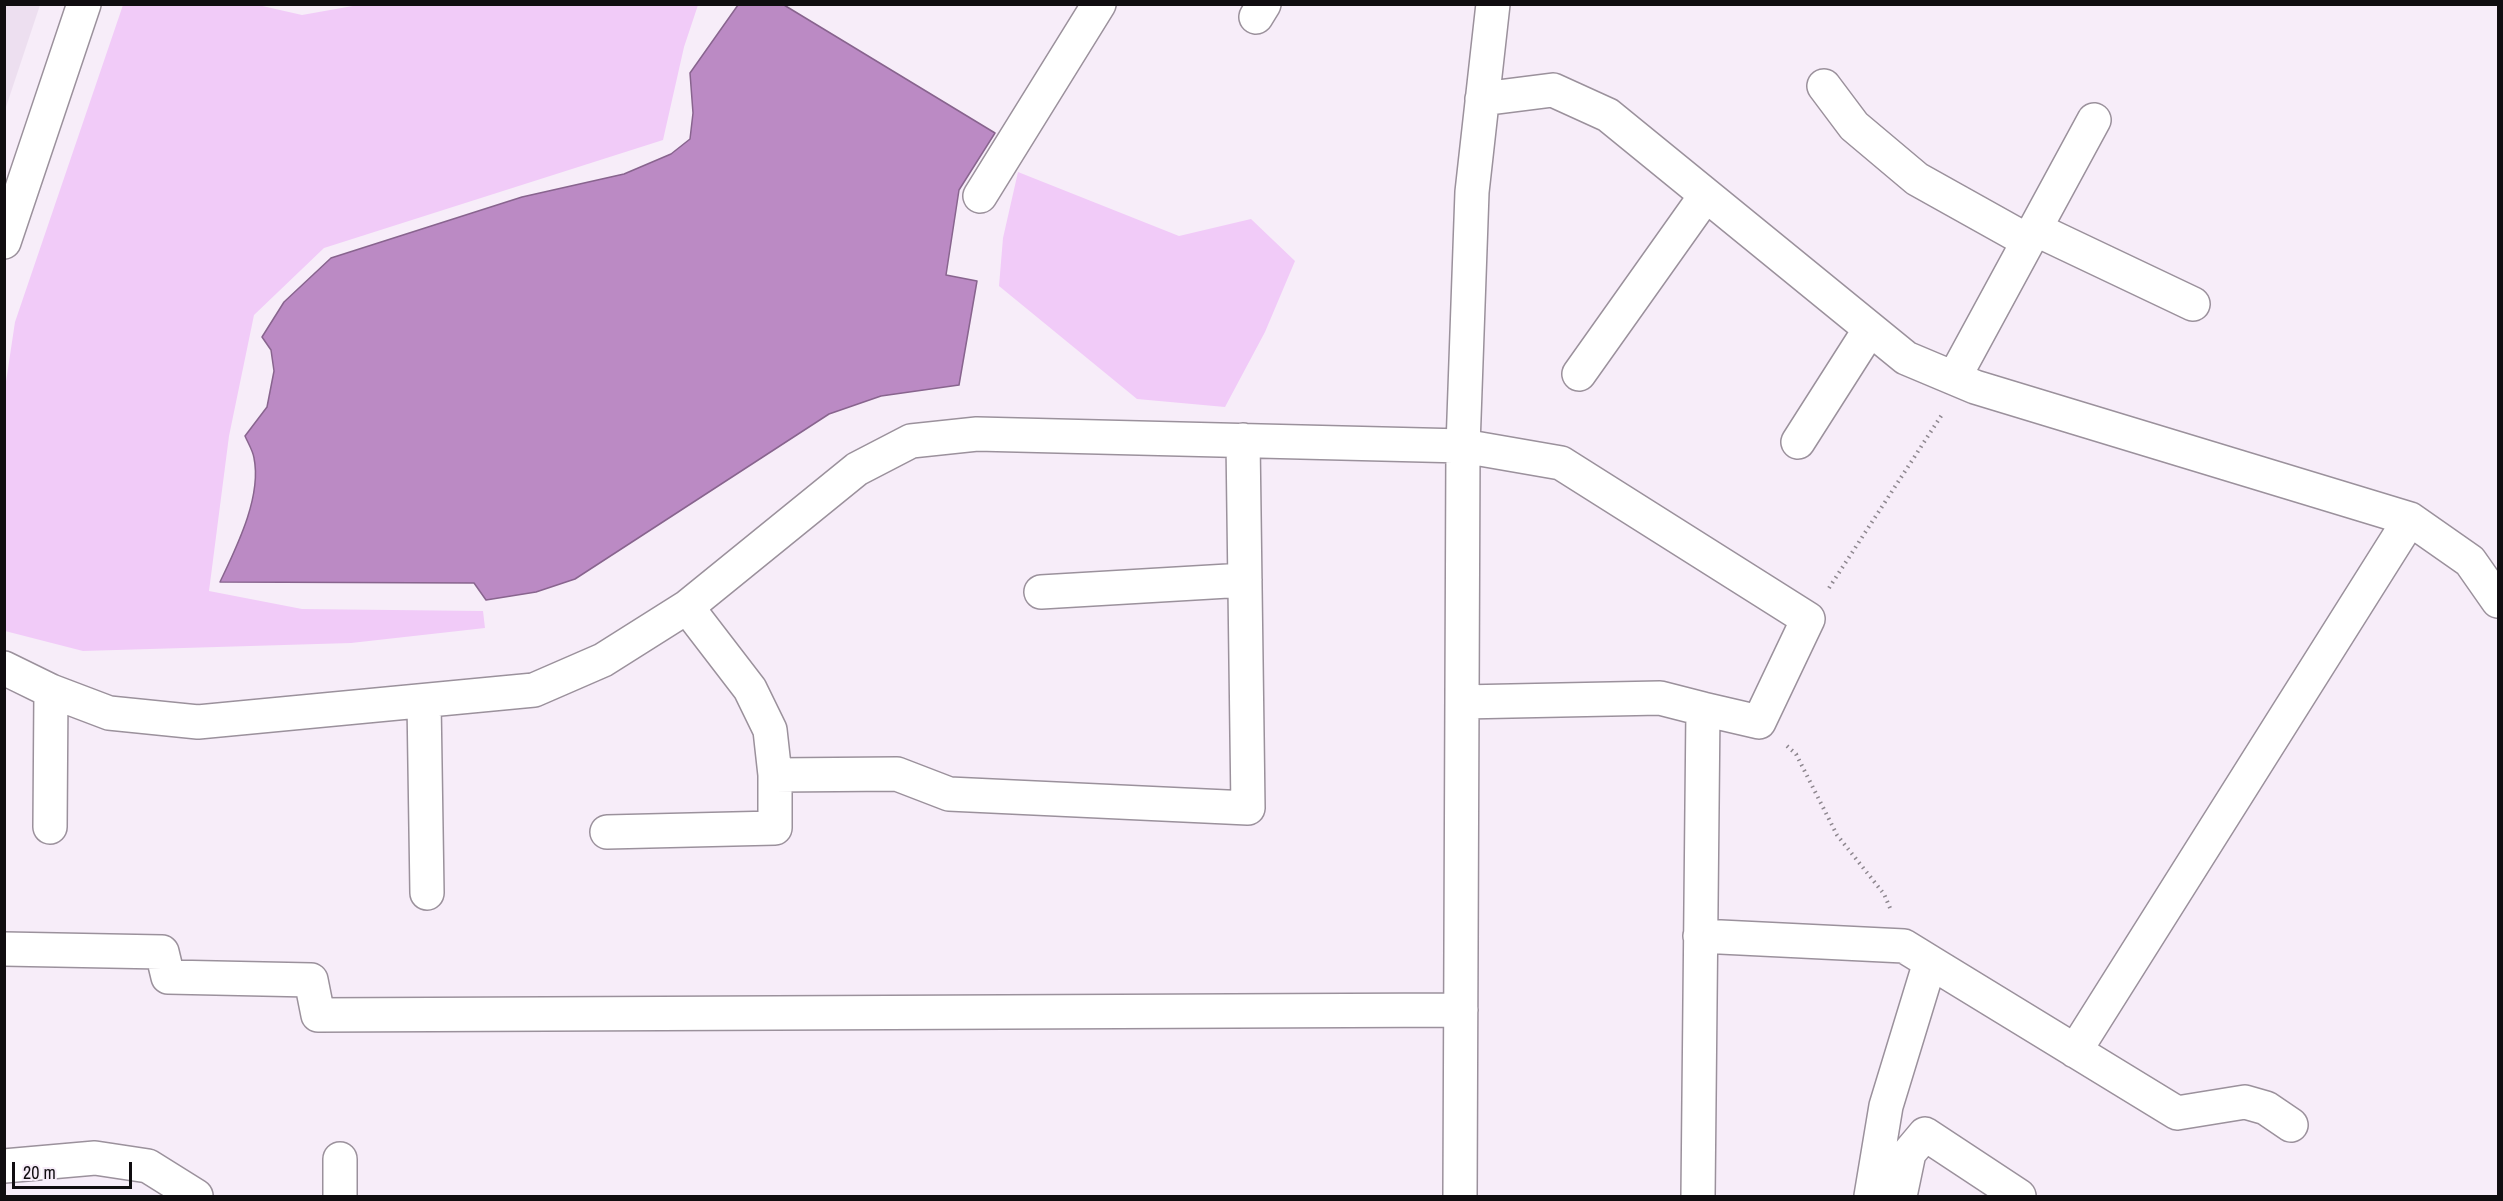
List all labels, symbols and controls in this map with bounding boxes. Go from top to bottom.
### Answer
scale bar [15,1150,135,1188]
text: 20 m [23,1160,56,1185]

